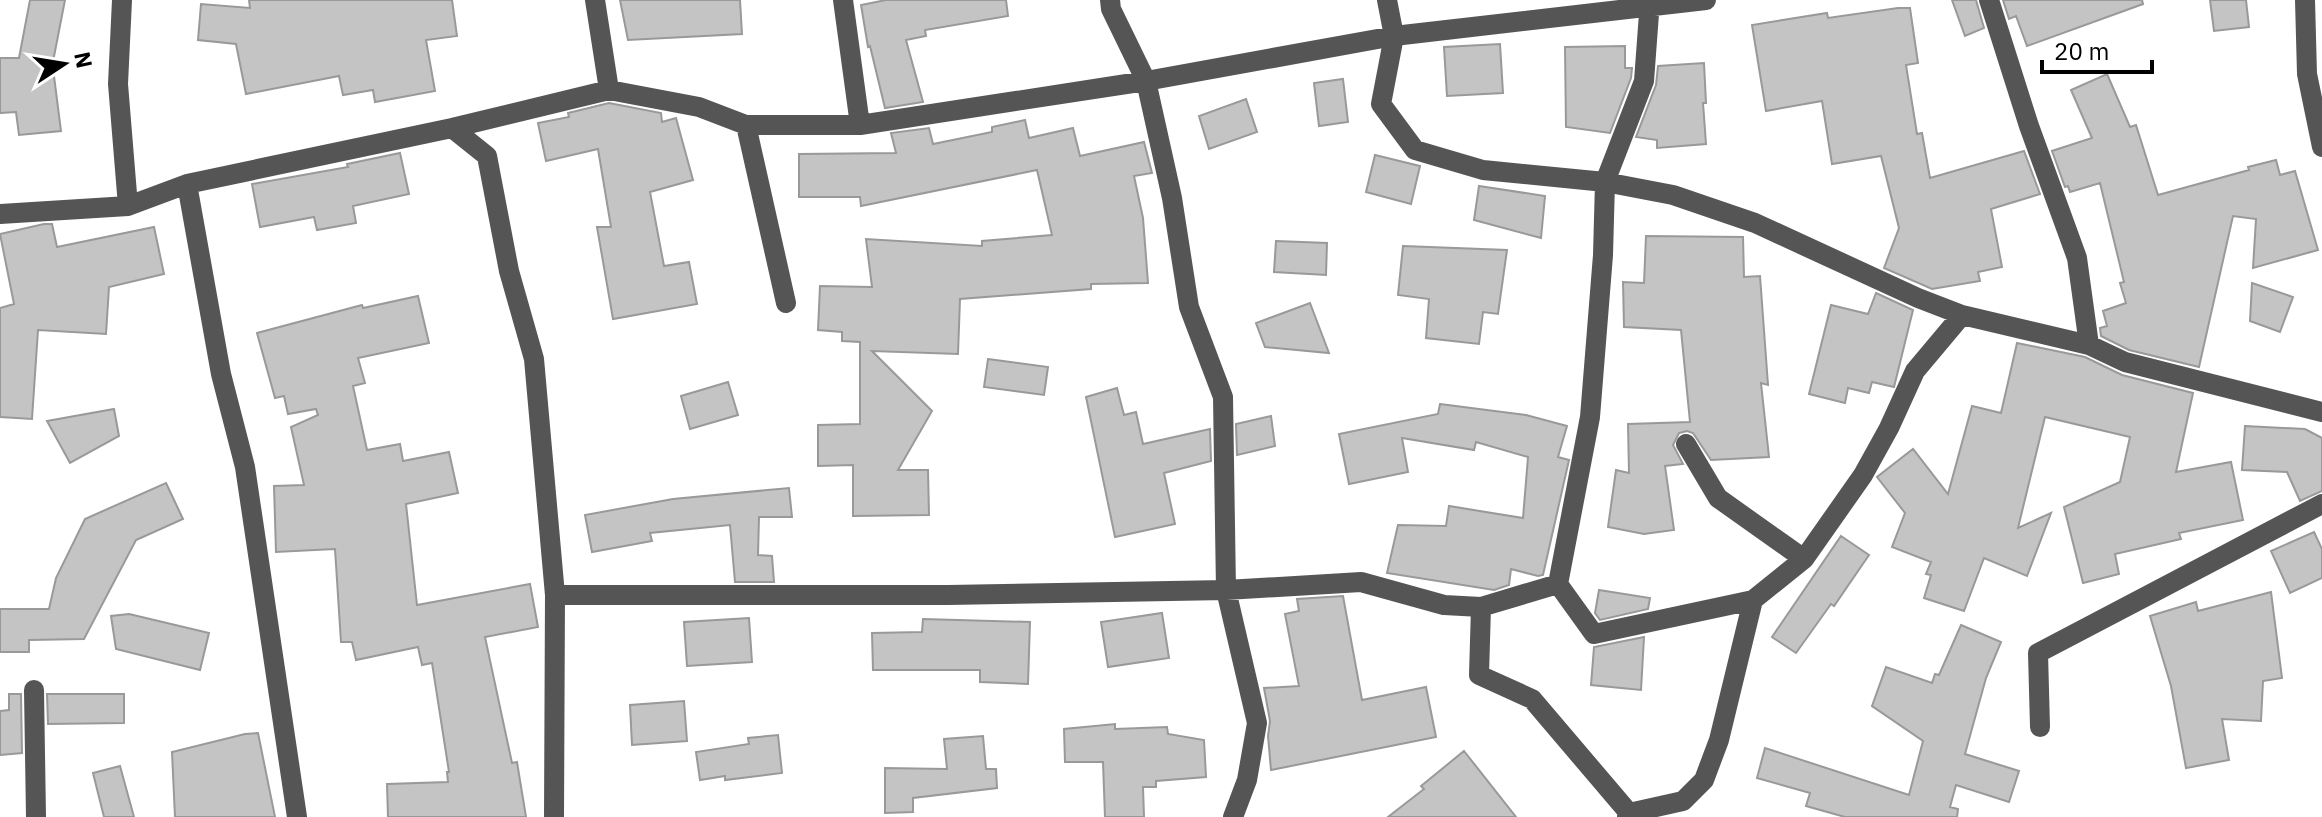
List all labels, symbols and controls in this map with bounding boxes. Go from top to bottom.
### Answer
north arrow [24,24,104,104]
scale bar [2042,24,2152,74]
text: 20 m [2054,35,2109,67]
text: N [68,49,100,71]

